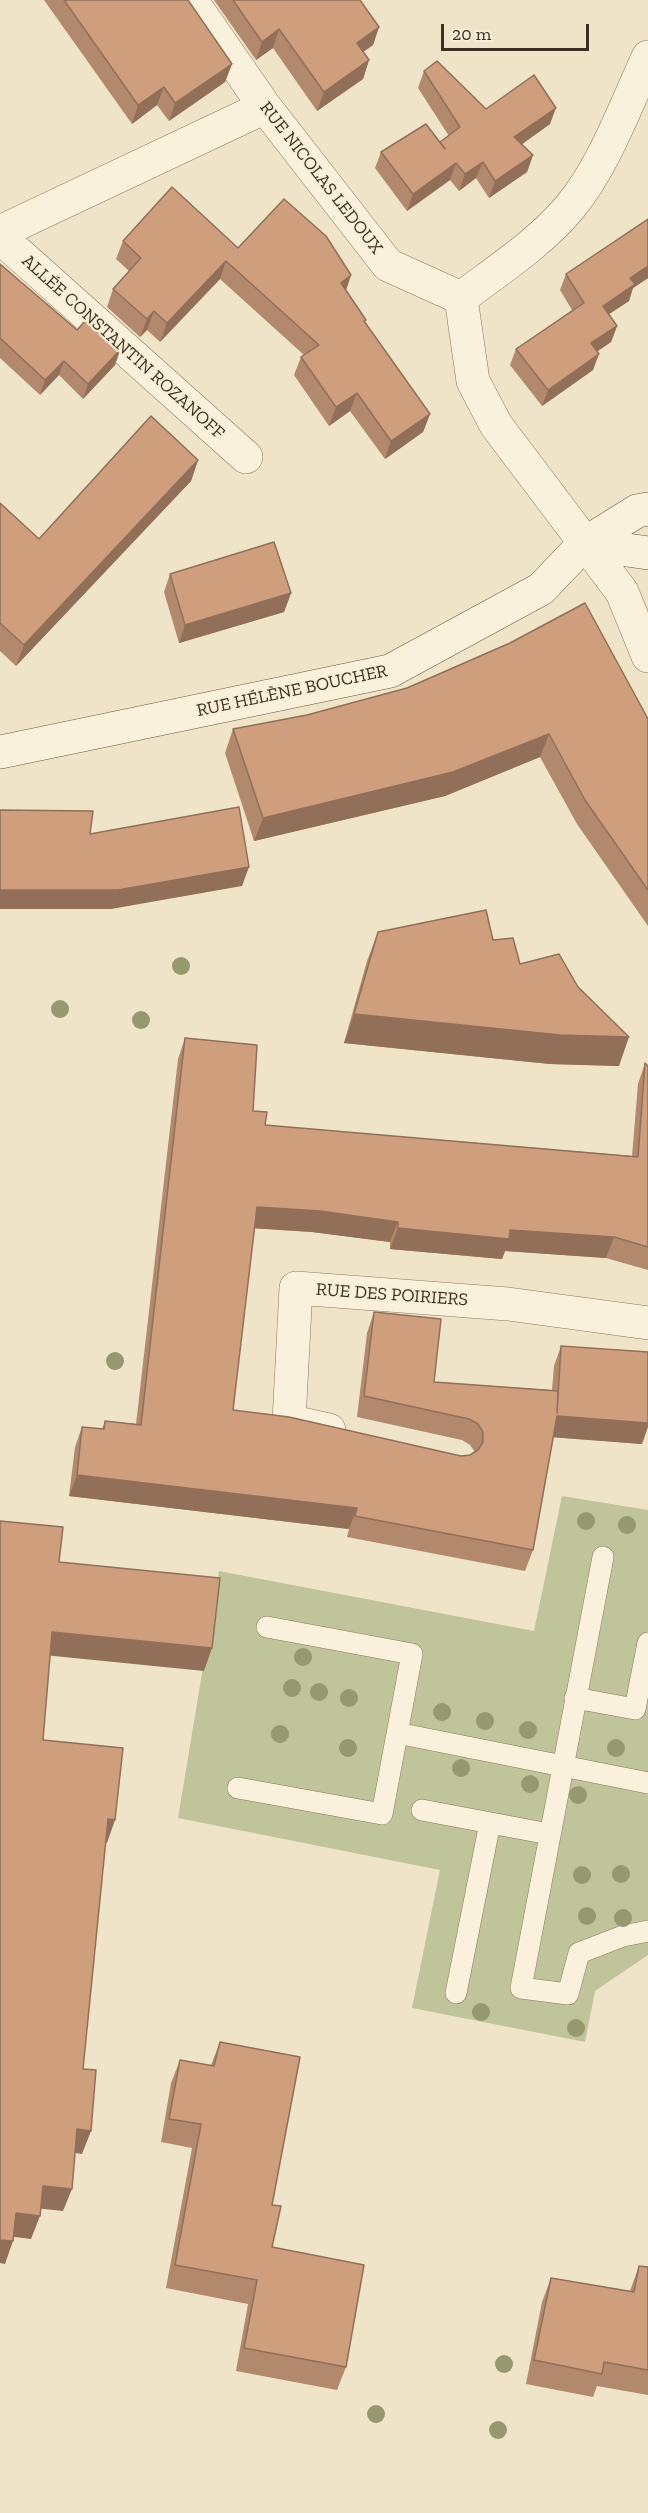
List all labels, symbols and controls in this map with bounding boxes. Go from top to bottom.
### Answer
scale bar [444,12,592,50]
text: 20 m [452,23,491,45]
street label: RUE NICOLAS LEDOUX [255,98,387,258]
street label: ALLÉE CONSTANTIN ROZANOFF [17,250,229,444]
street label: RUE HÉLÈNE BOUCHER [195,660,389,722]
street label: RUE DES POIRIERS [315,1279,469,1311]

